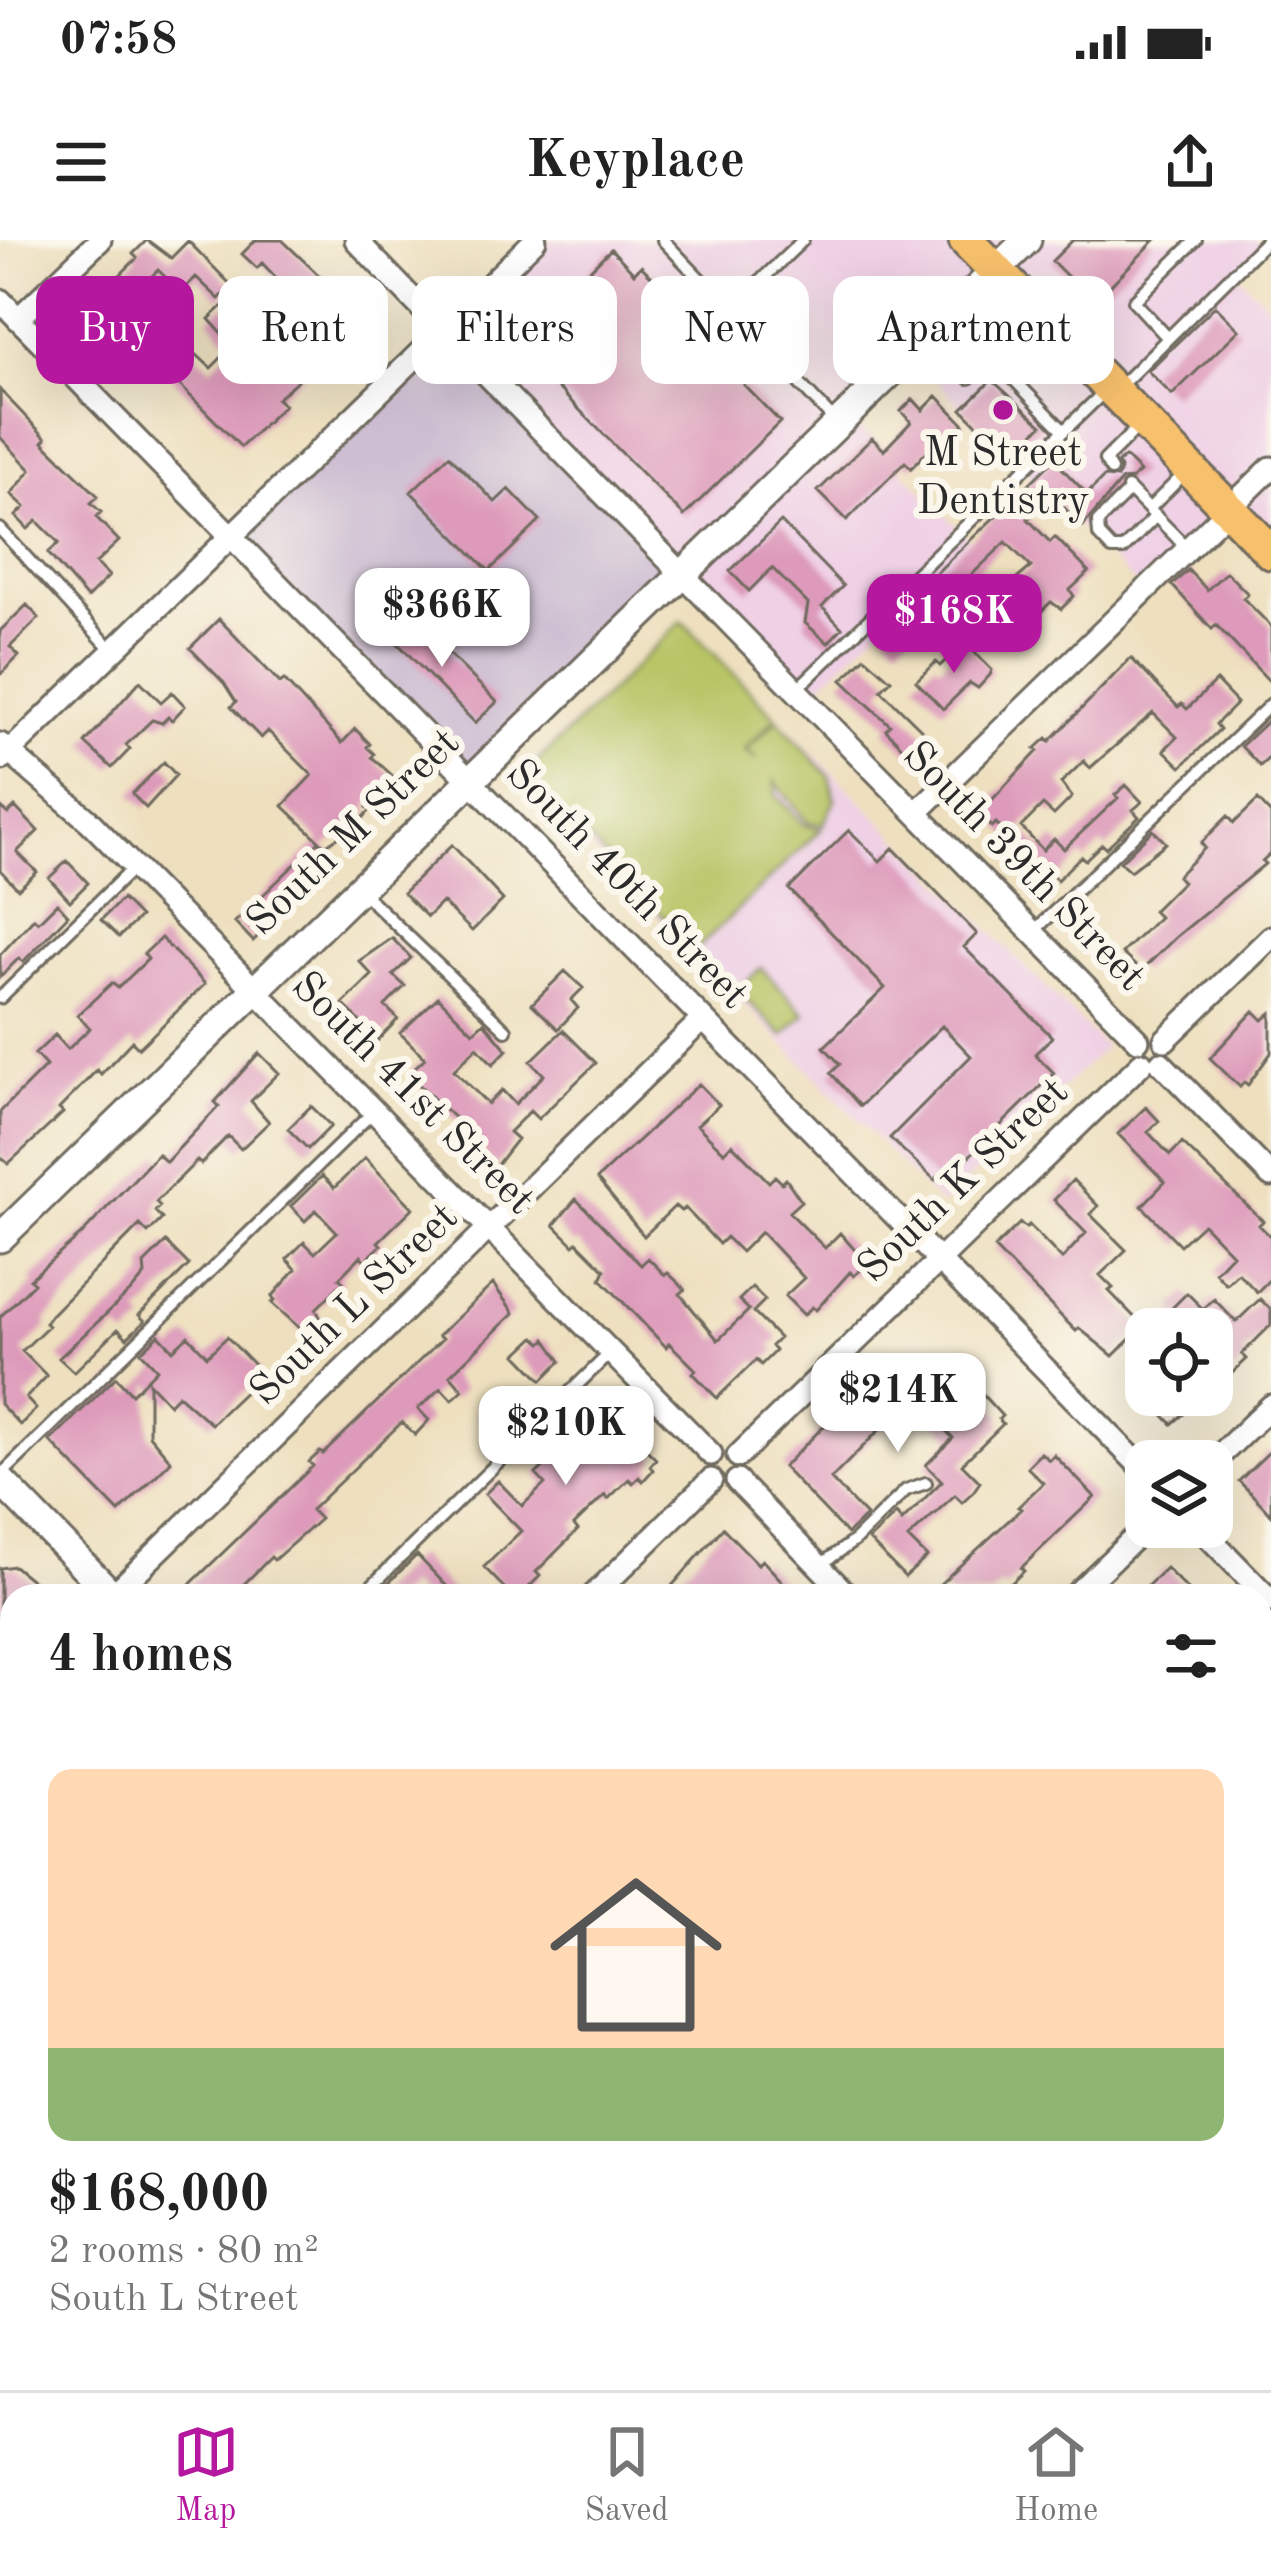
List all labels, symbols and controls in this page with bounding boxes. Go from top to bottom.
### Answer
text: 07:58 [60,19,177,64]
icon: menu [48,129,114,195]
icon: share [1157,129,1223,195]
text: Keyplace [526,135,745,189]
chip: Buy [36,276,194,384]
chip: Rent [218,276,388,384]
chip: Filters [412,276,617,384]
chip: New [641,276,809,384]
chip: Apartment [833,276,1114,384]
marker: M Street Dentistry [990,397,1016,423]
place label: M Street Dentistry [916,433,1090,523]
pin: $366K [358,568,526,670]
pin: $168K [870,574,1038,676]
text: $366K [382,587,502,626]
text: $168K [894,593,1014,632]
street label: South M Street [240,722,468,944]
street label: South 39th Street [894,734,1152,1000]
street label: South 40th Street [497,752,755,1018]
street label: South 41st Street [283,965,541,1223]
street label: South K Street [851,1071,1077,1291]
street label: South L Street [243,1196,467,1414]
map controls [1125,1308,1233,1548]
button: locate [1125,1308,1233,1416]
pin: $214K [814,1353,982,1455]
text: $214K [838,1372,958,1411]
pin: $210K [482,1386,650,1488]
text: $210K [506,1405,626,1444]
button: layers [1125,1440,1233,1548]
icon: filters [1158,1623,1224,1689]
text: 4 homes [48,1631,233,1682]
icon: home [528,1847,744,2063]
text: $168,000 [48,2171,269,2222]
text: 2 rooms · 80 m² [48,2232,319,2271]
text: South L Street [48,2280,299,2319]
tab: Map [173,2419,239,2532]
tab: Saved [585,2419,669,2532]
tab: Home [1014,2419,1098,2532]

